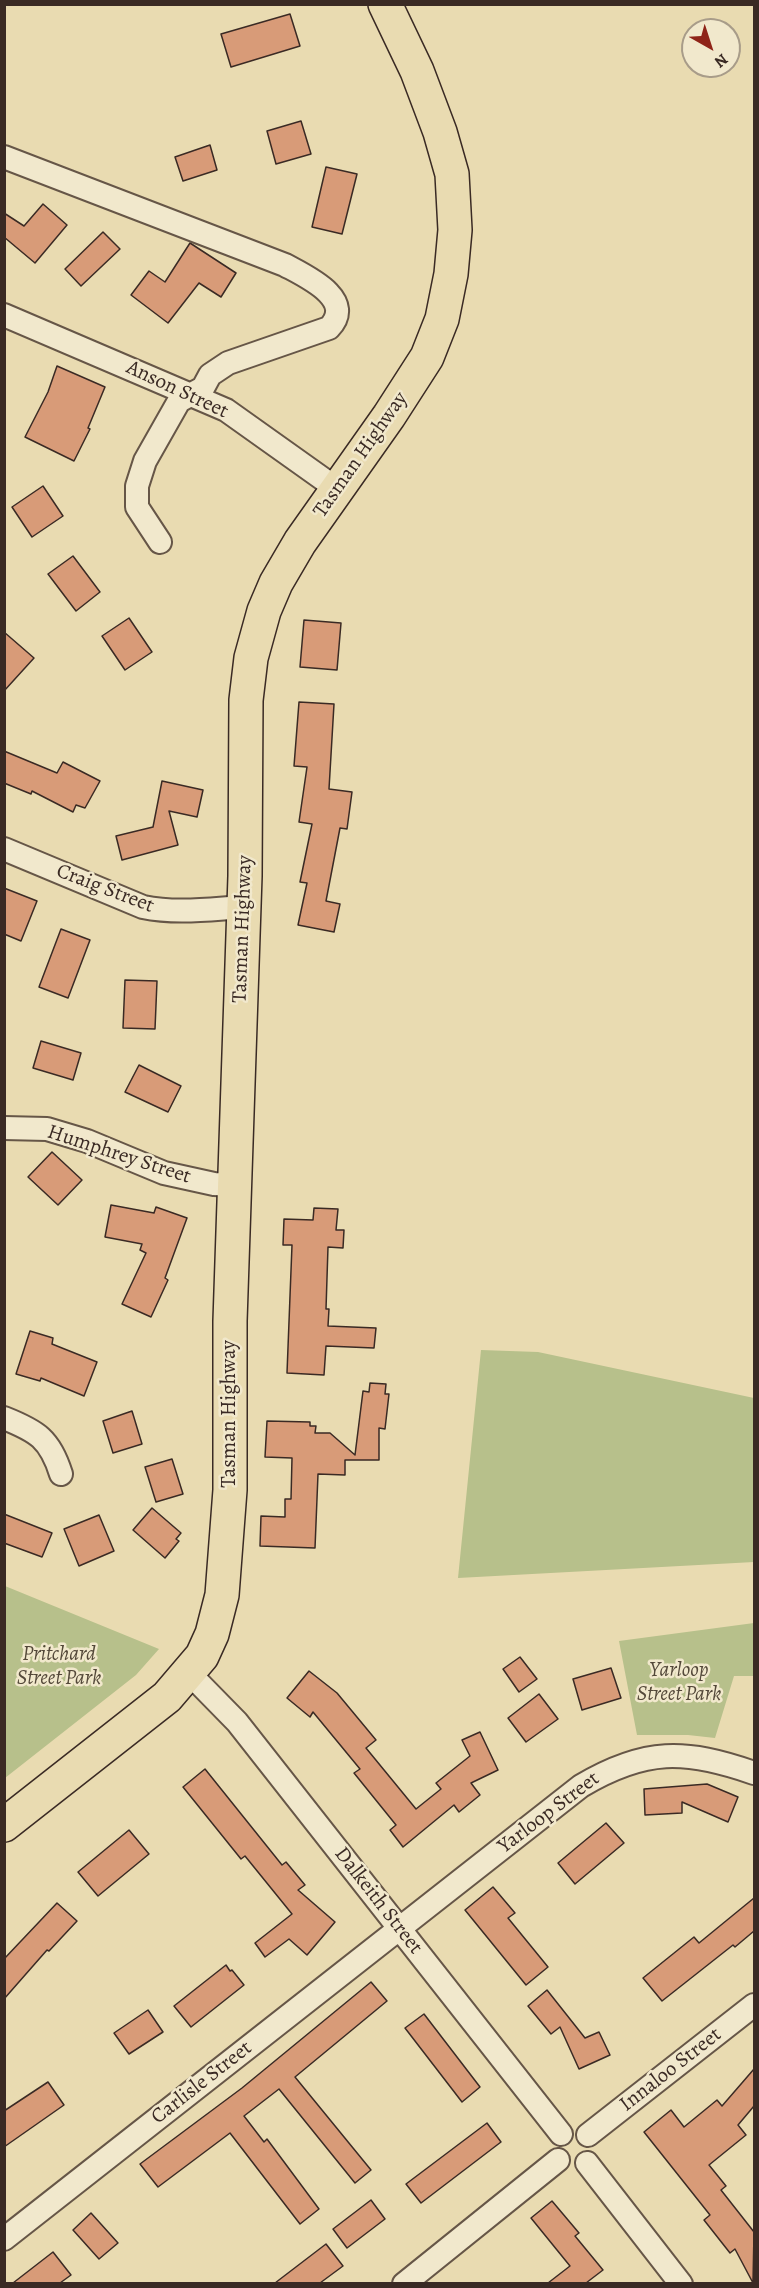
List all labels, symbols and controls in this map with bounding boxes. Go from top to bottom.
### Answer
north arrow [681,18,741,78]
text: N [710,48,733,73]
street label: Anson Street [122,355,232,425]
street label: Tasman Highway [308,387,414,523]
street label: Tasman Highway [228,855,258,1003]
street label: Craig Street [53,859,157,919]
street label: Humphrey Street [44,1120,194,1190]
street label: Tasman Highway [217,1340,243,1488]
park label: Pritchard Street Park [17,1642,101,1692]
park label: Yarloop Street Park [637,1658,721,1708]
street label: Yarloop Street [493,1767,605,1859]
street label: Dalkeith Street [328,1842,428,1960]
street label: Innaloo Street [615,2023,727,2117]
street label: Carlisle Street [147,2036,257,2130]

